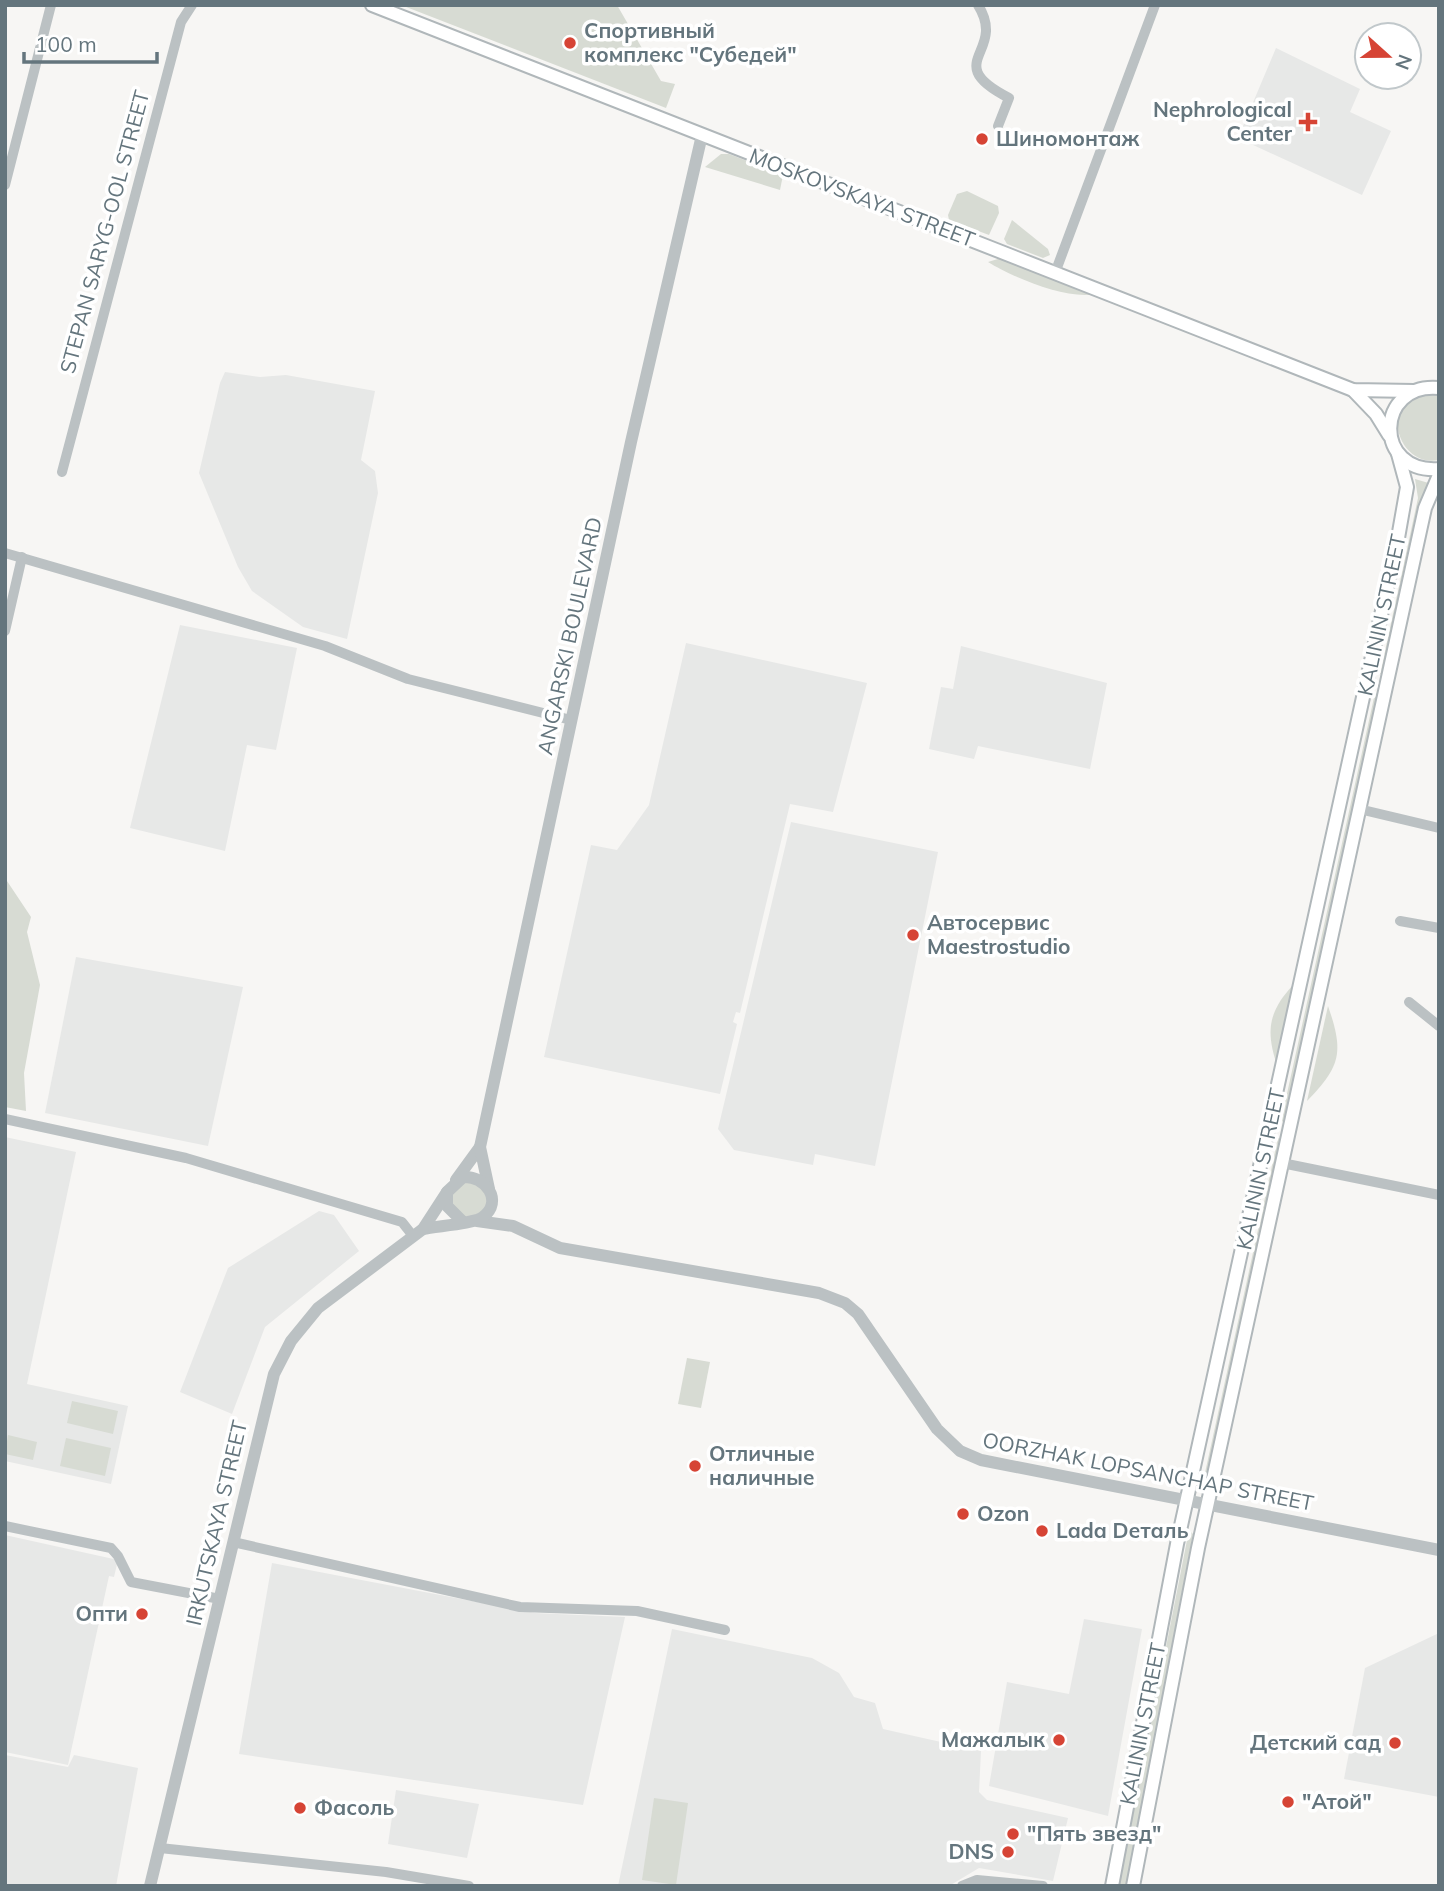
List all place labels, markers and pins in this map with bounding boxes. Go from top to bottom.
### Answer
place label: Спортивный комплекс "Субедей" [584,17,797,67]
marker: Спортивный комплекс "Субедей" [562,35,578,51]
place label: Nephrological Center [1153,96,1293,146]
marker: Nephrological Center [1298,112,1318,132]
place label: Шиномонтаж [996,125,1139,151]
marker: Шиномонтаж [974,131,990,147]
place label: Автосервис Maestrostudio [927,909,1071,959]
marker: Автосервис Maestrostudio [905,927,921,943]
place label: Отличные наличные [709,1440,815,1490]
marker: Отличные наличные [687,1458,703,1474]
place label: Ozon [977,1500,1029,1526]
marker: Ozon [955,1506,971,1522]
place label: Lada Dеталь [1056,1517,1189,1543]
marker: Lada Dеталь [1034,1523,1050,1539]
place label: Опти [75,1600,128,1626]
marker: Опти [134,1606,150,1622]
place label: Мажалык [941,1726,1046,1752]
place label: Детский сад [1250,1729,1381,1755]
marker: Мажалык [1051,1732,1067,1748]
marker: Детский сад [1387,1735,1403,1751]
place label: "Атой" [1302,1788,1372,1814]
place label: Фасоль [314,1794,395,1820]
marker: "Атой" [1280,1794,1296,1810]
marker: Фасоль [292,1800,308,1816]
place label: "Пять звезд" [1027,1820,1161,1846]
marker: "Пять звезд" [1005,1826,1021,1842]
place label: DNS [949,1838,994,1864]
marker: DNS [1000,1844,1016,1860]

